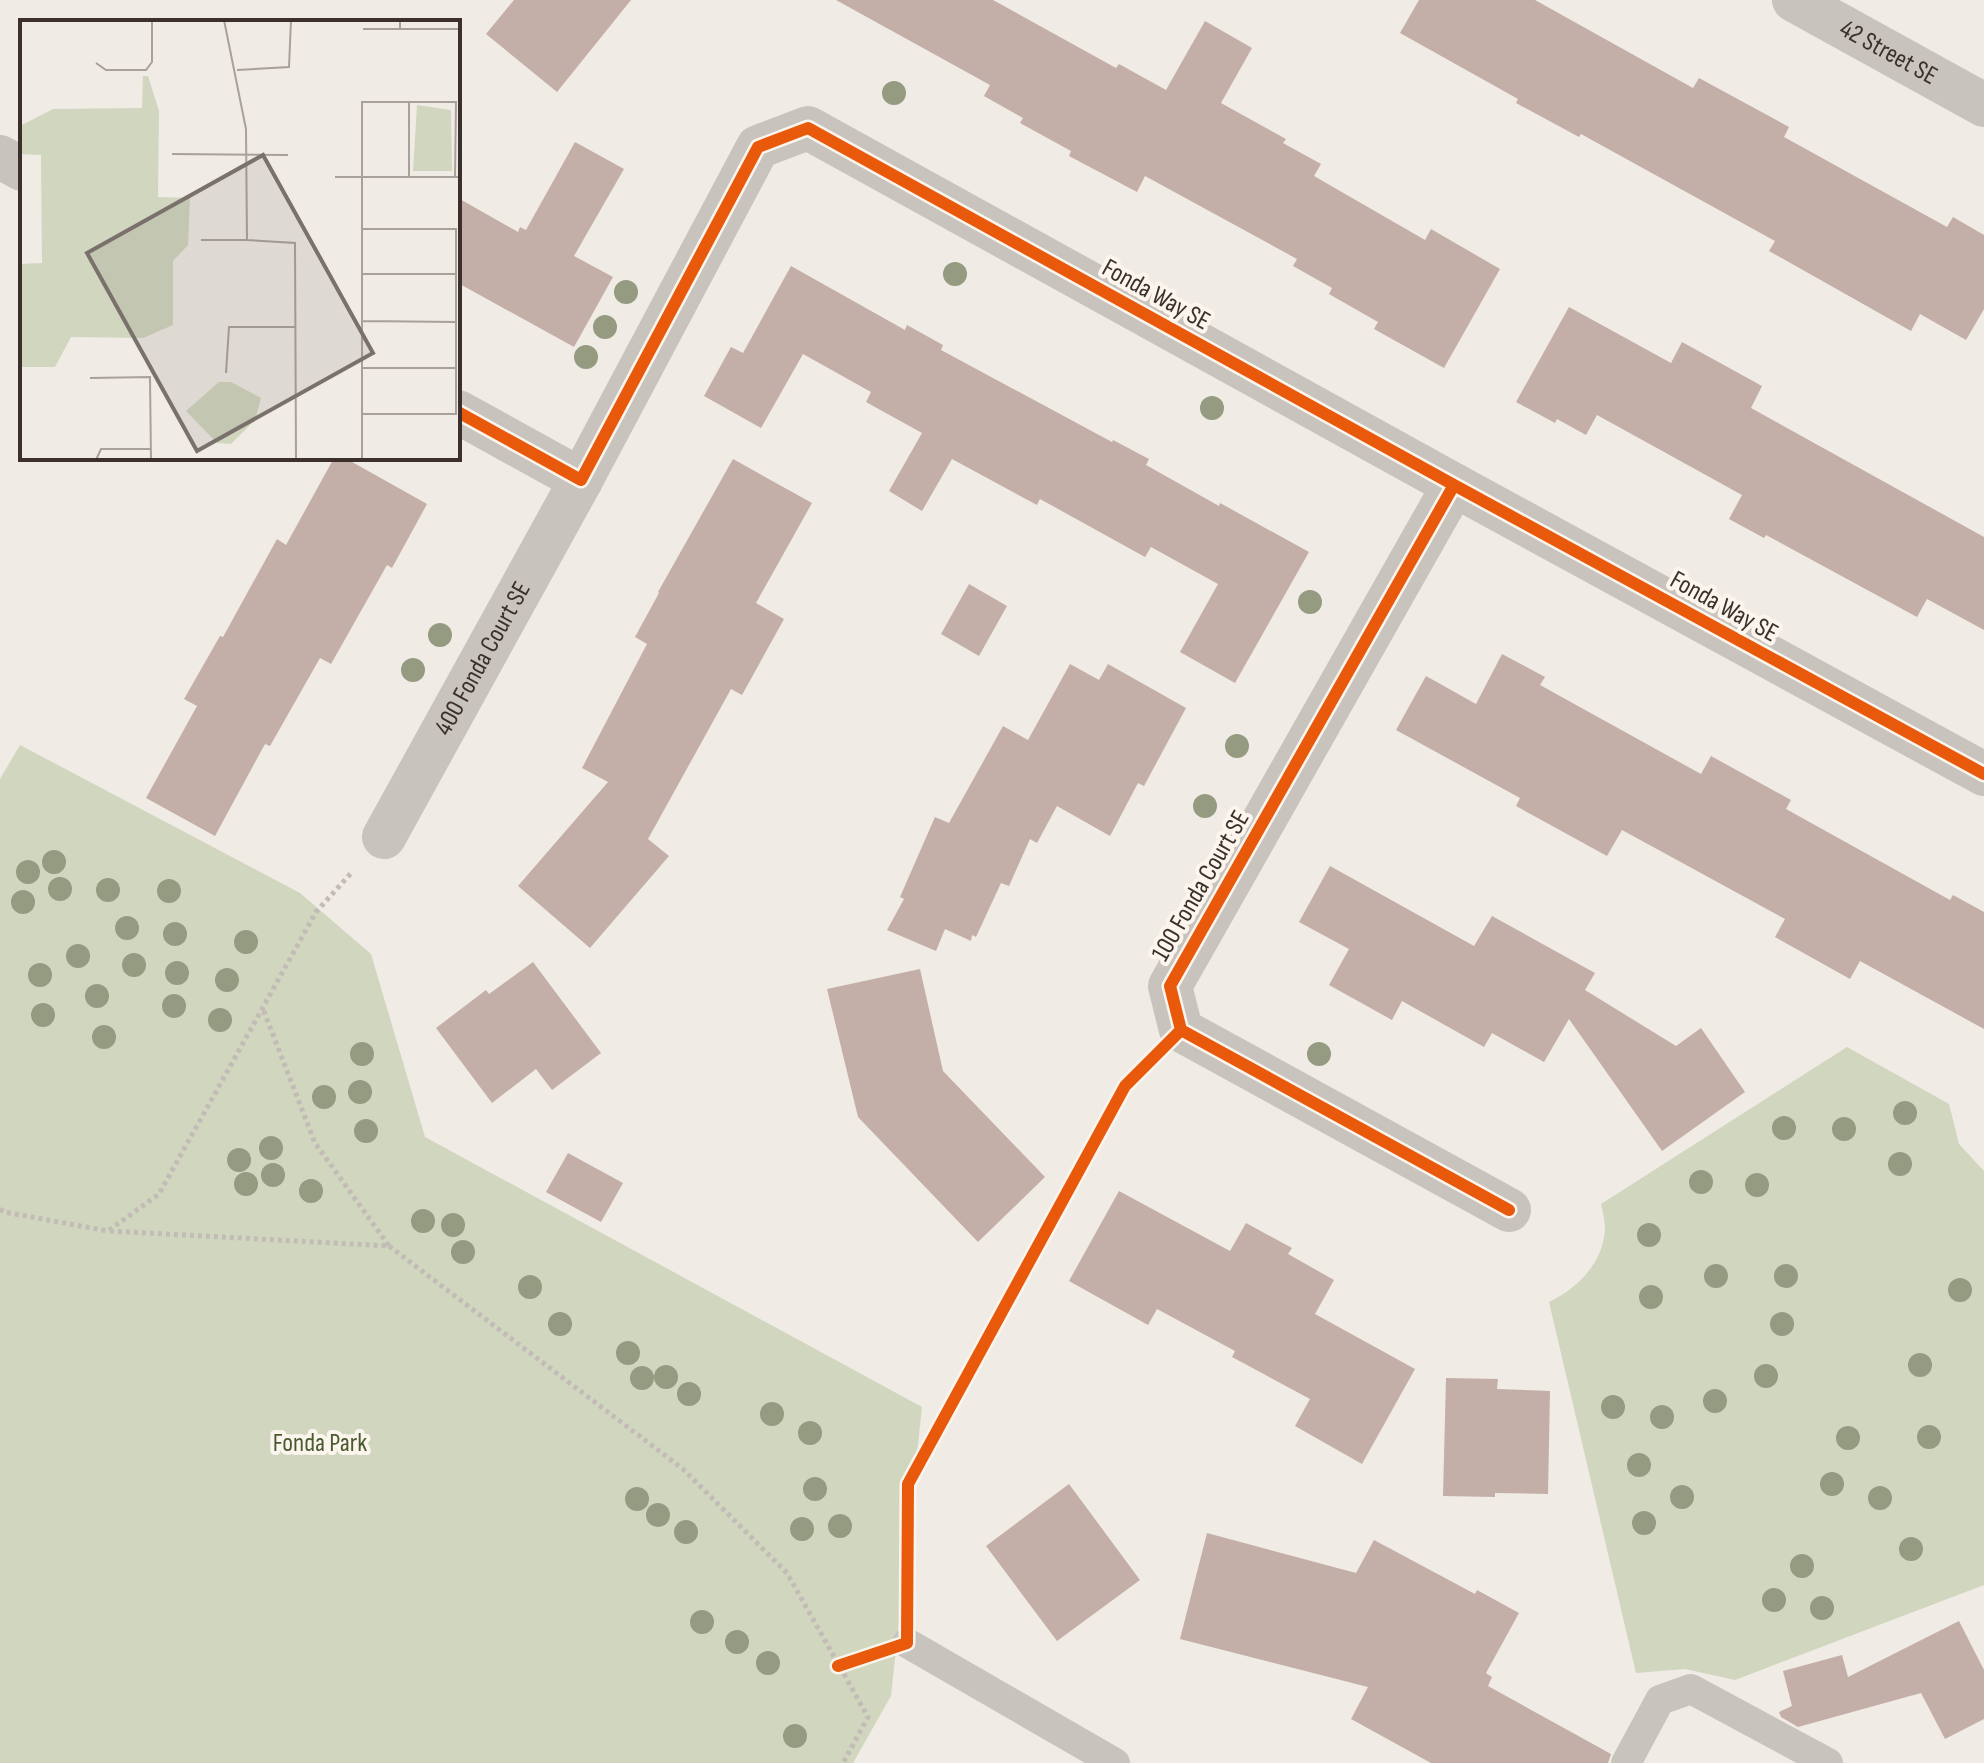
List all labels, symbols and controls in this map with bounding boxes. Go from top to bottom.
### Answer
street label: 42 Street SE [1834,13,1943,92]
inset map [20,20,460,460]
street label: Fonda Way SE [1097,253,1215,337]
street label: Fonda Way SE [1665,565,1783,649]
street label: 400 Fonda Court SE [428,576,537,740]
street label: 100 Fonda Court SE [1145,805,1257,967]
park label: Fonda Park [273,1428,367,1459]

